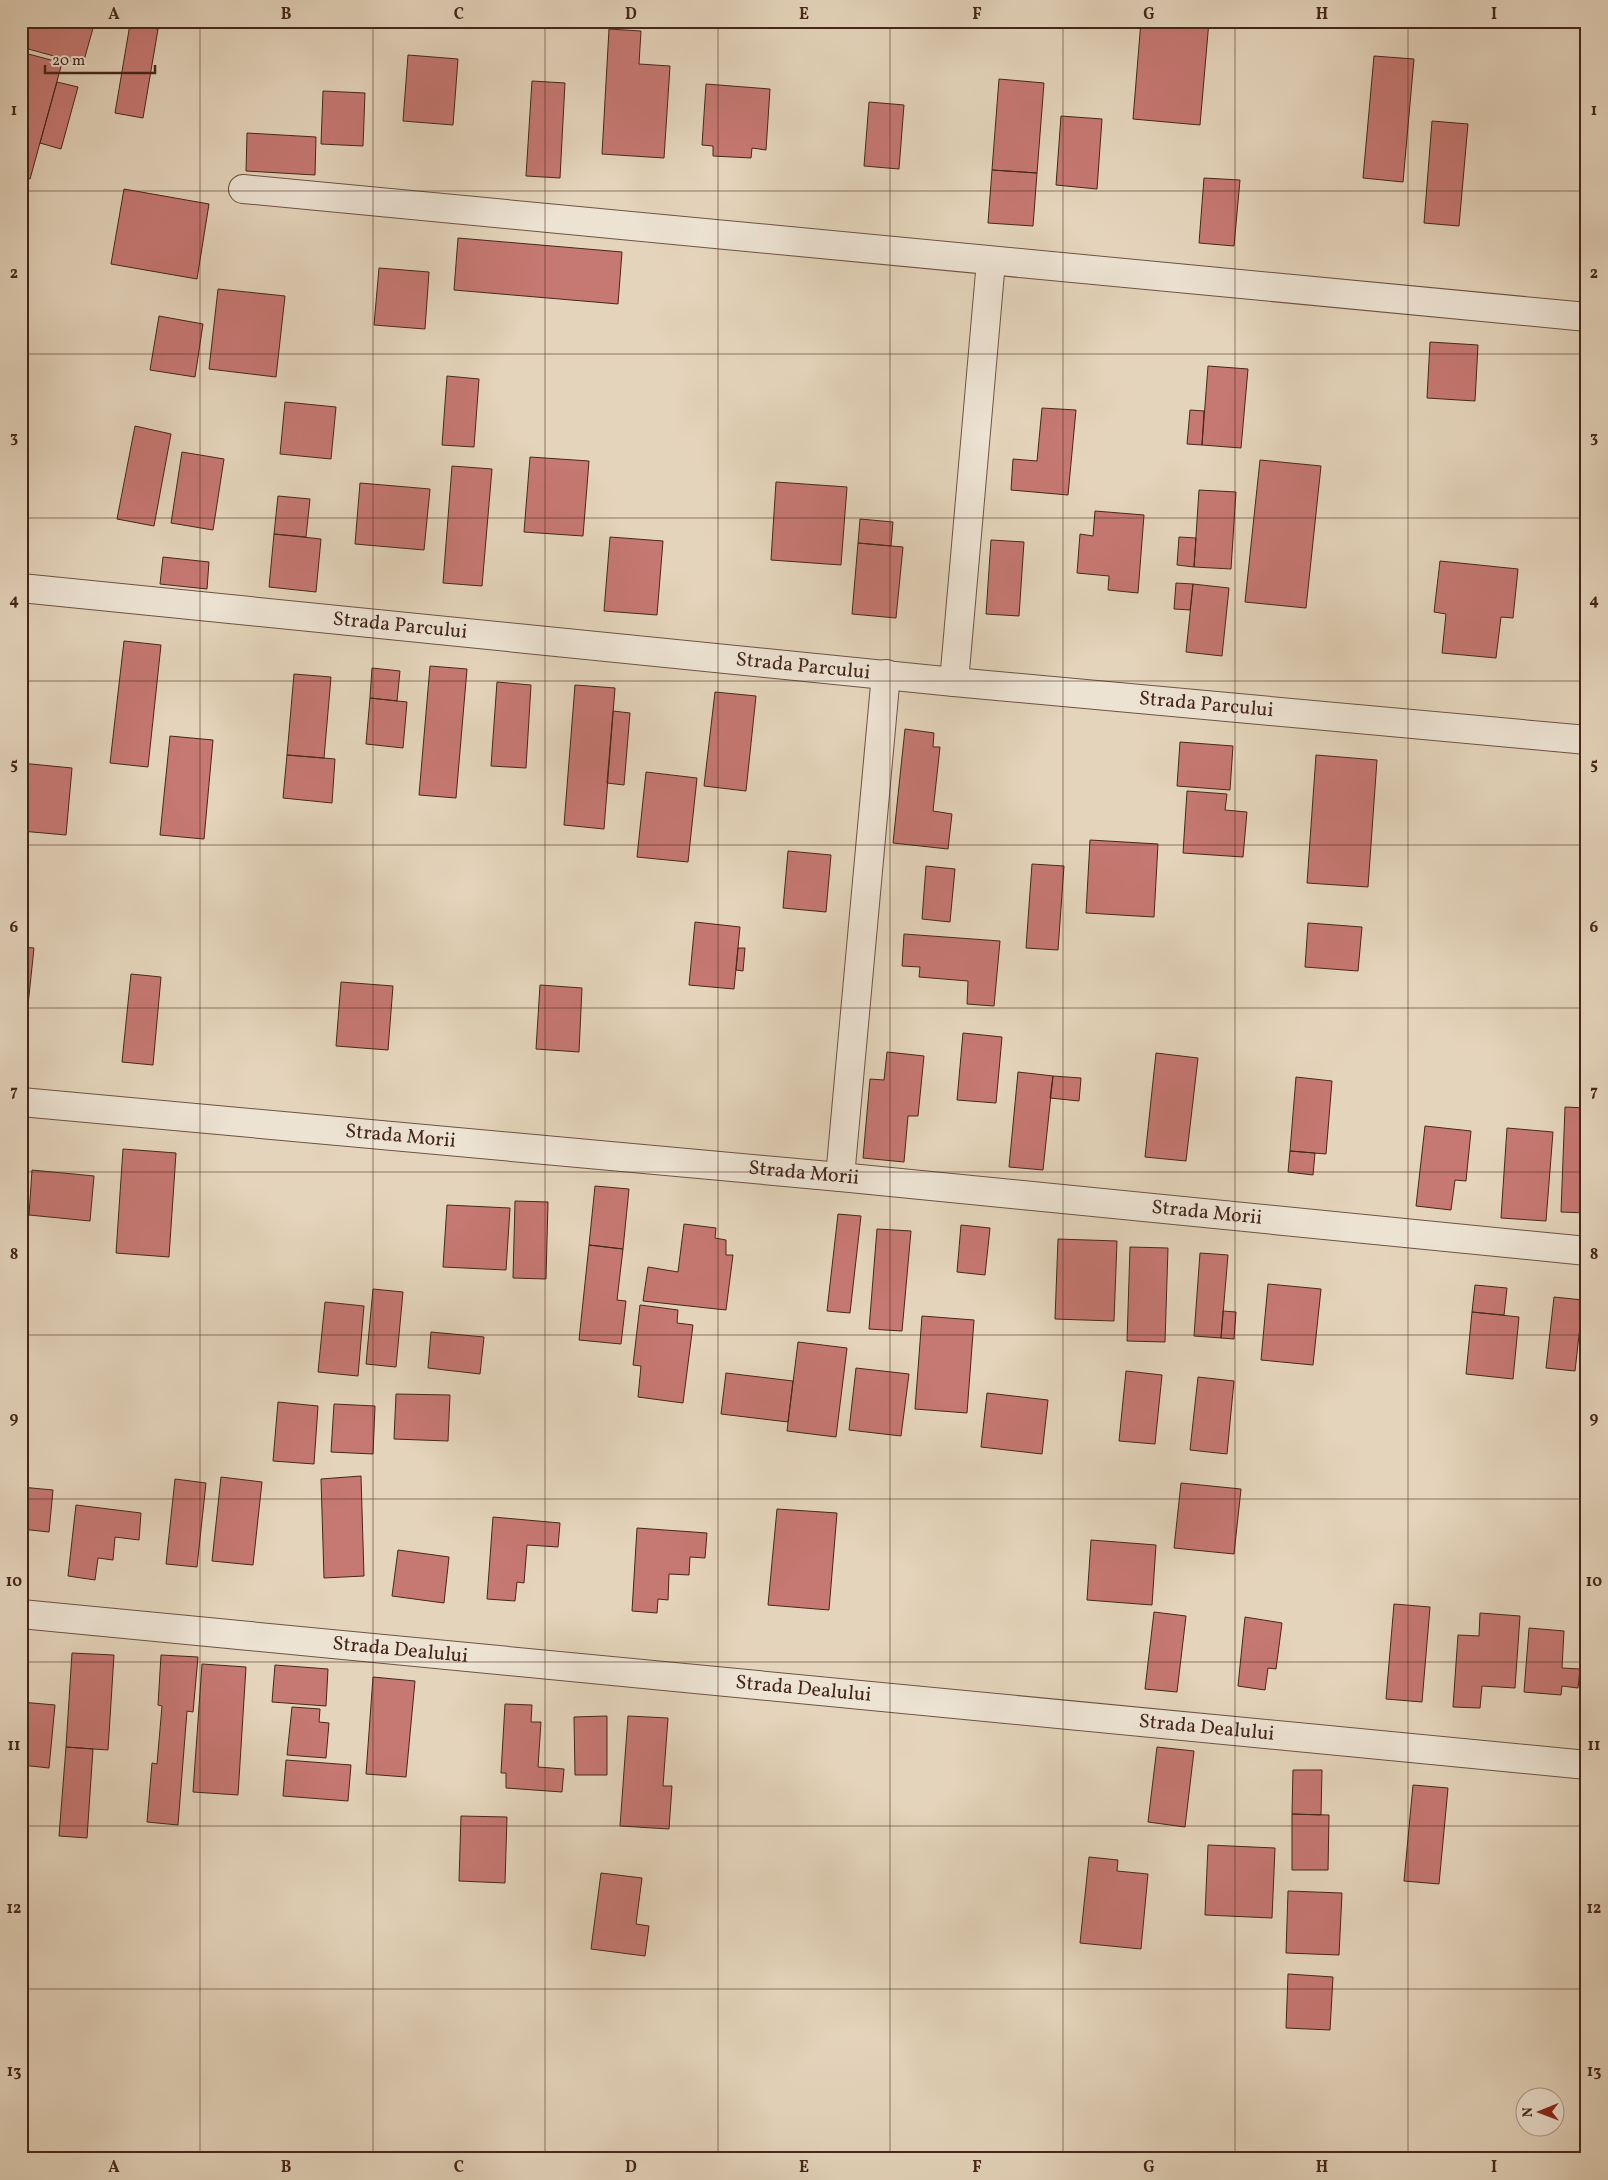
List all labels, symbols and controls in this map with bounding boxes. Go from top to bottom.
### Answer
text: A [108,4,120,26]
text: B [281,4,292,26]
text: C [454,4,464,26]
text: D [625,4,637,26]
text: E [799,4,809,26]
text: F [972,4,982,26]
text: G [1143,4,1155,26]
text: H [1316,4,1328,26]
text: I [1491,4,1497,26]
scale bar [45,42,155,74]
text: 20 m [52,51,85,72]
text: 1 [11,100,17,122]
text: 1 [1591,100,1597,122]
text: 2 [10,263,18,285]
text: 2 [1590,263,1598,285]
text: 3 [10,427,18,449]
text: 3 [1590,427,1598,449]
text: 4 [9,590,19,612]
text: 4 [1589,590,1599,612]
street label: Strada Parcului [331,605,469,647]
street label: Strada Parcului [734,646,872,687]
street label: Strada Parcului [1138,685,1275,725]
text: 5 [10,754,18,776]
text: 5 [1590,754,1598,776]
text: 6 [10,917,19,939]
text: 6 [1590,917,1599,939]
text: 7 [10,1081,18,1103]
text: 7 [1590,1081,1598,1103]
street label: Strada Morii [344,1118,457,1156]
street label: Strada Morii [747,1155,860,1193]
street label: Strada Morii [1150,1194,1263,1233]
text: 8 [10,1244,18,1266]
text: 8 [1590,1244,1598,1266]
text: 9 [10,1408,19,1430]
text: 9 [1590,1408,1599,1430]
text: 10 [6,1571,22,1593]
text: 10 [1586,1571,1602,1593]
street label: Strada Dealului [331,1630,469,1671]
street label: Strada Dealului [734,1669,873,1710]
street label: Strada Dealului [1137,1708,1276,1749]
text: 11 [8,1735,20,1757]
text: 11 [1588,1735,1600,1757]
text: 12 [7,1898,21,1920]
text: 12 [1587,1898,1601,1920]
text: 13 [7,2061,21,2083]
text: 13 [1587,2061,1601,2083]
north arrow [1516,2088,1566,2138]
text: N [1519,2107,1538,2117]
text: A [108,2157,120,2179]
text: B [281,2157,292,2179]
text: C [454,2157,464,2179]
text: D [625,2157,637,2179]
text: E [799,2157,809,2179]
text: F [972,2157,982,2179]
text: G [1143,2157,1155,2179]
text: H [1316,2157,1328,2179]
text: I [1491,2157,1497,2179]

